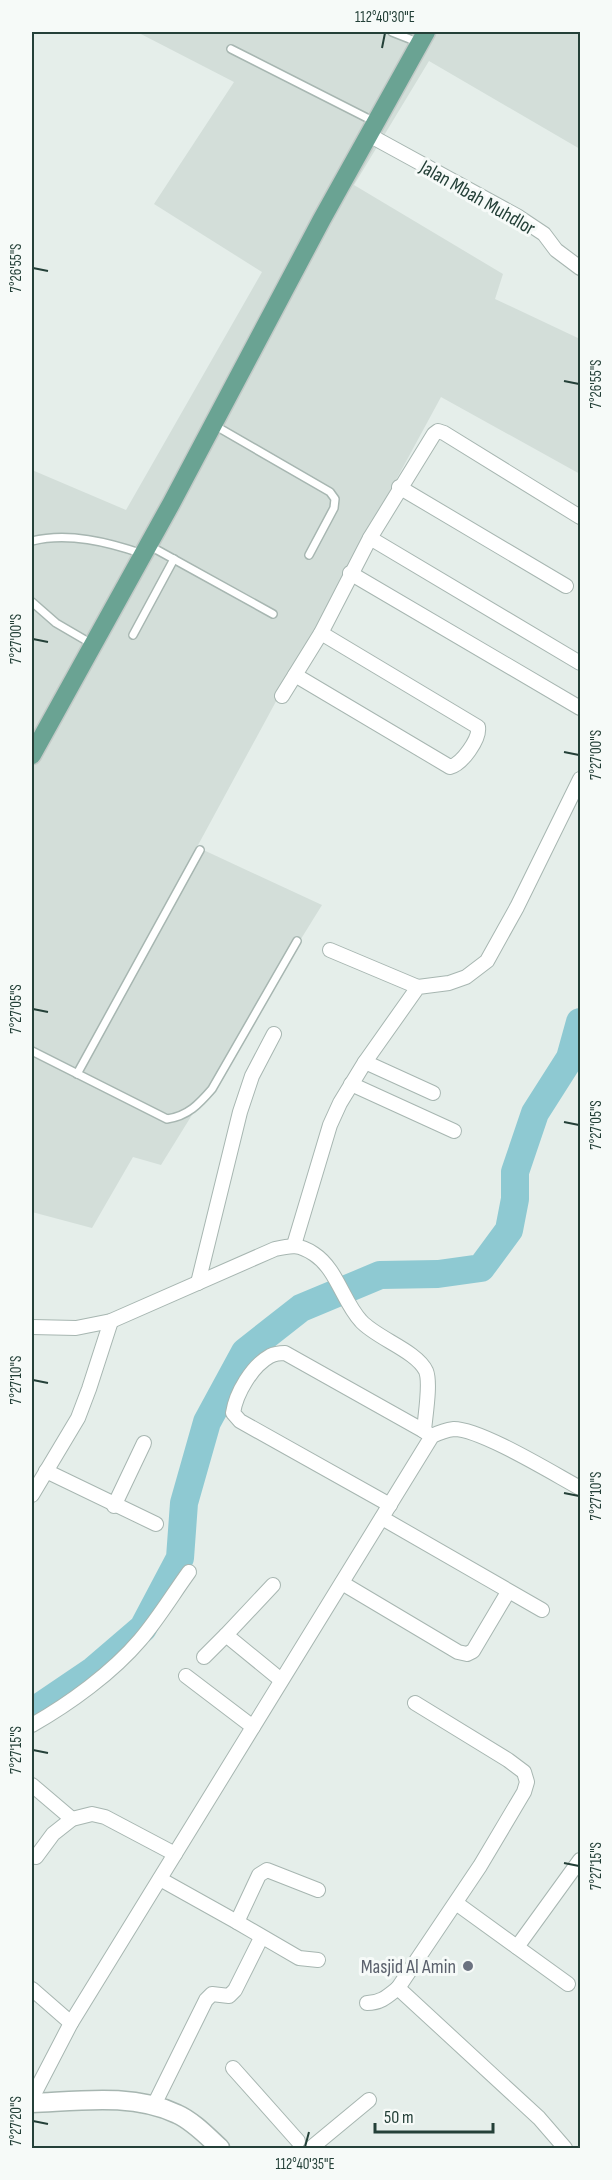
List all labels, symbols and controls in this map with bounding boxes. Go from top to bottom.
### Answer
text: 112°40'30"E [355,8,415,27]
street label: Jalan Mbah Muhdlor [415,155,540,241]
text: 7°26'55"S [7,244,26,292]
text: 7°26'55"S [587,360,606,408]
text: 7°27'00"S [7,614,26,664]
text: 7°27'00"S [587,730,606,780]
text: 7°27'05"S [7,984,26,1034]
text: 7°27'05"S [587,1100,606,1150]
text: 7°27'10"S [7,1356,26,1404]
text: 7°27'10"S [587,1472,606,1520]
text: 7°27'15"S [7,1726,26,1774]
text: 7°27'15"S [587,1842,606,1890]
place label: Masjid Al Amin [361,1955,456,1979]
marker: Masjid Al Amin [461,1959,475,1973]
text: 7°27'20"S [7,2096,26,2146]
scale bar [375,2096,494,2134]
text: 50 m [384,2107,414,2128]
text: 112°40'35"E [275,2155,335,2174]

